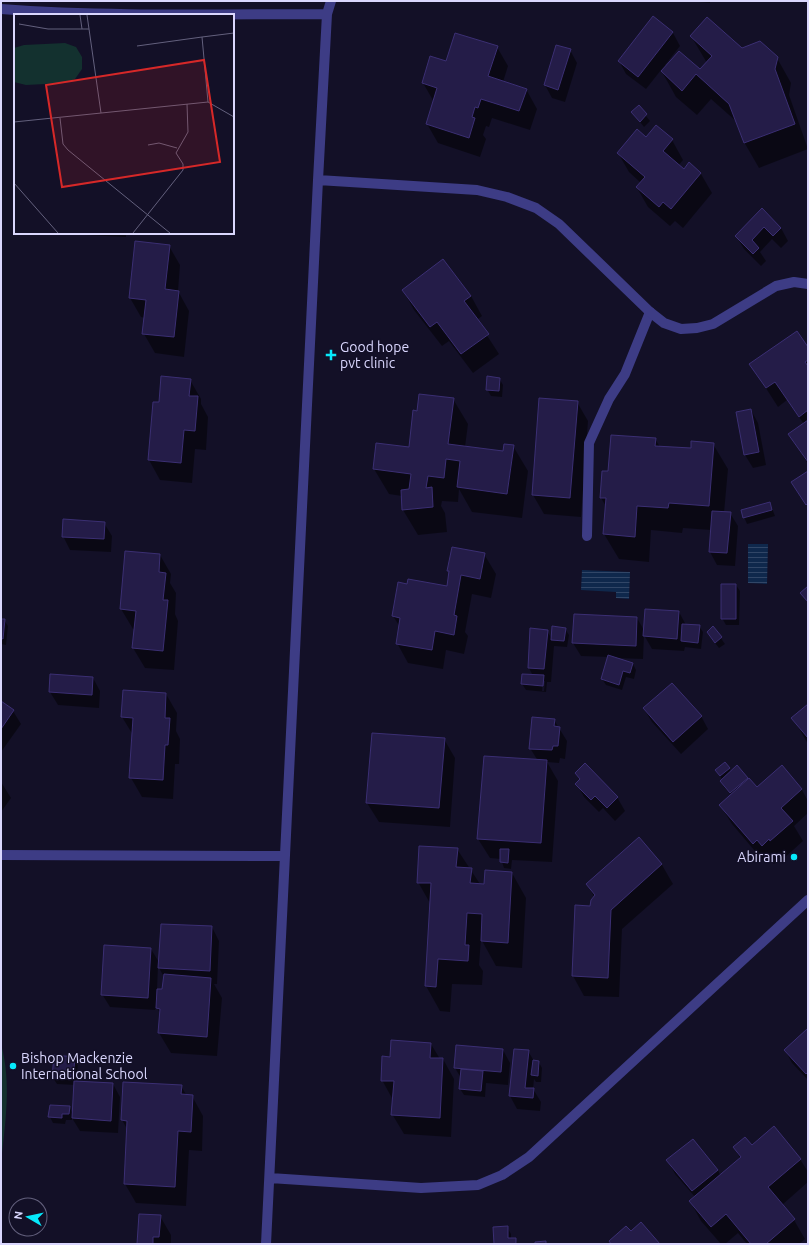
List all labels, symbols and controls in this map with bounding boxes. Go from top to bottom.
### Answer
inset map [14,14,234,234]
place label: Good hope pvt clinic [340,339,409,371]
marker: Good hope pvt clinic [325,349,337,361]
place label: Abirami [737,849,786,865]
marker: Abirami [789,852,799,862]
place label: Bishop Mackenzie International School [21,1050,148,1082]
marker: Bishop Mackenzie International School [8,1061,18,1071]
north arrow [8,1197,48,1237]
text: N [12,1210,25,1220]

